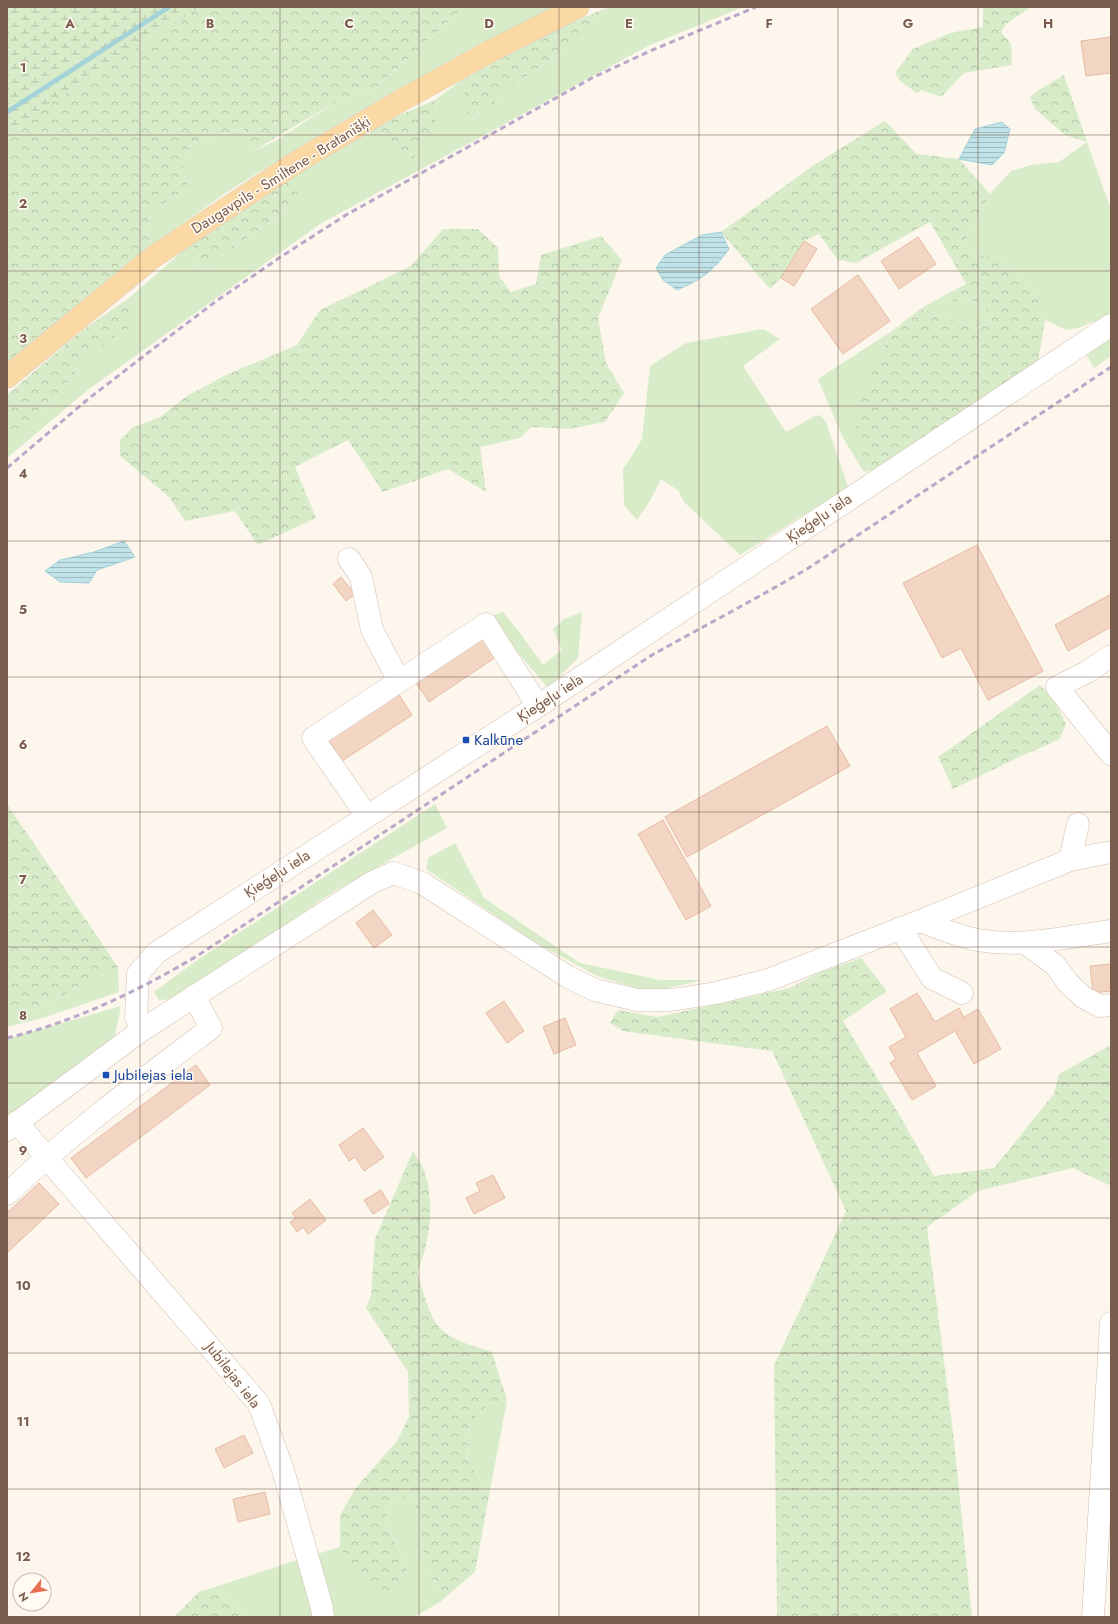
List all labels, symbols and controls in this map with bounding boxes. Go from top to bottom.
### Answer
text: A [64,14,75,33]
text: B [206,14,215,33]
text: C [344,14,354,33]
text: D [484,14,494,33]
text: E [625,14,633,33]
text: F [765,14,773,33]
text: G [903,14,914,33]
text: H [1043,14,1053,33]
text: 1 [20,58,26,77]
street label: Daugavpils - Smiltene - Bratanišķi [187,111,375,239]
text: 2 [19,194,27,213]
text: 3 [19,329,27,348]
text: 4 [18,464,28,483]
street label: Ķieģeļu iela [782,488,856,548]
text: 5 [19,600,27,619]
street label: Ķieģeļu iela [513,668,587,728]
place label: Kalkūne [474,729,523,751]
text: 6 [19,735,28,754]
marker: Kalkūne [461,735,471,745]
street label: Ķieģeļu iela [240,844,314,904]
text: 7 [19,870,27,889]
text: 8 [19,1006,27,1025]
place label: Jubilejas iela [112,1064,193,1086]
marker: Jubilejas iela [101,1070,111,1080]
text: 9 [19,1141,28,1160]
text: 10 [15,1276,31,1295]
street label: Jubilejas iela [199,1336,266,1413]
text: 11 [16,1412,30,1431]
text: 12 [15,1547,31,1566]
north arrow [12,1572,52,1612]
text: N [14,1589,32,1605]

